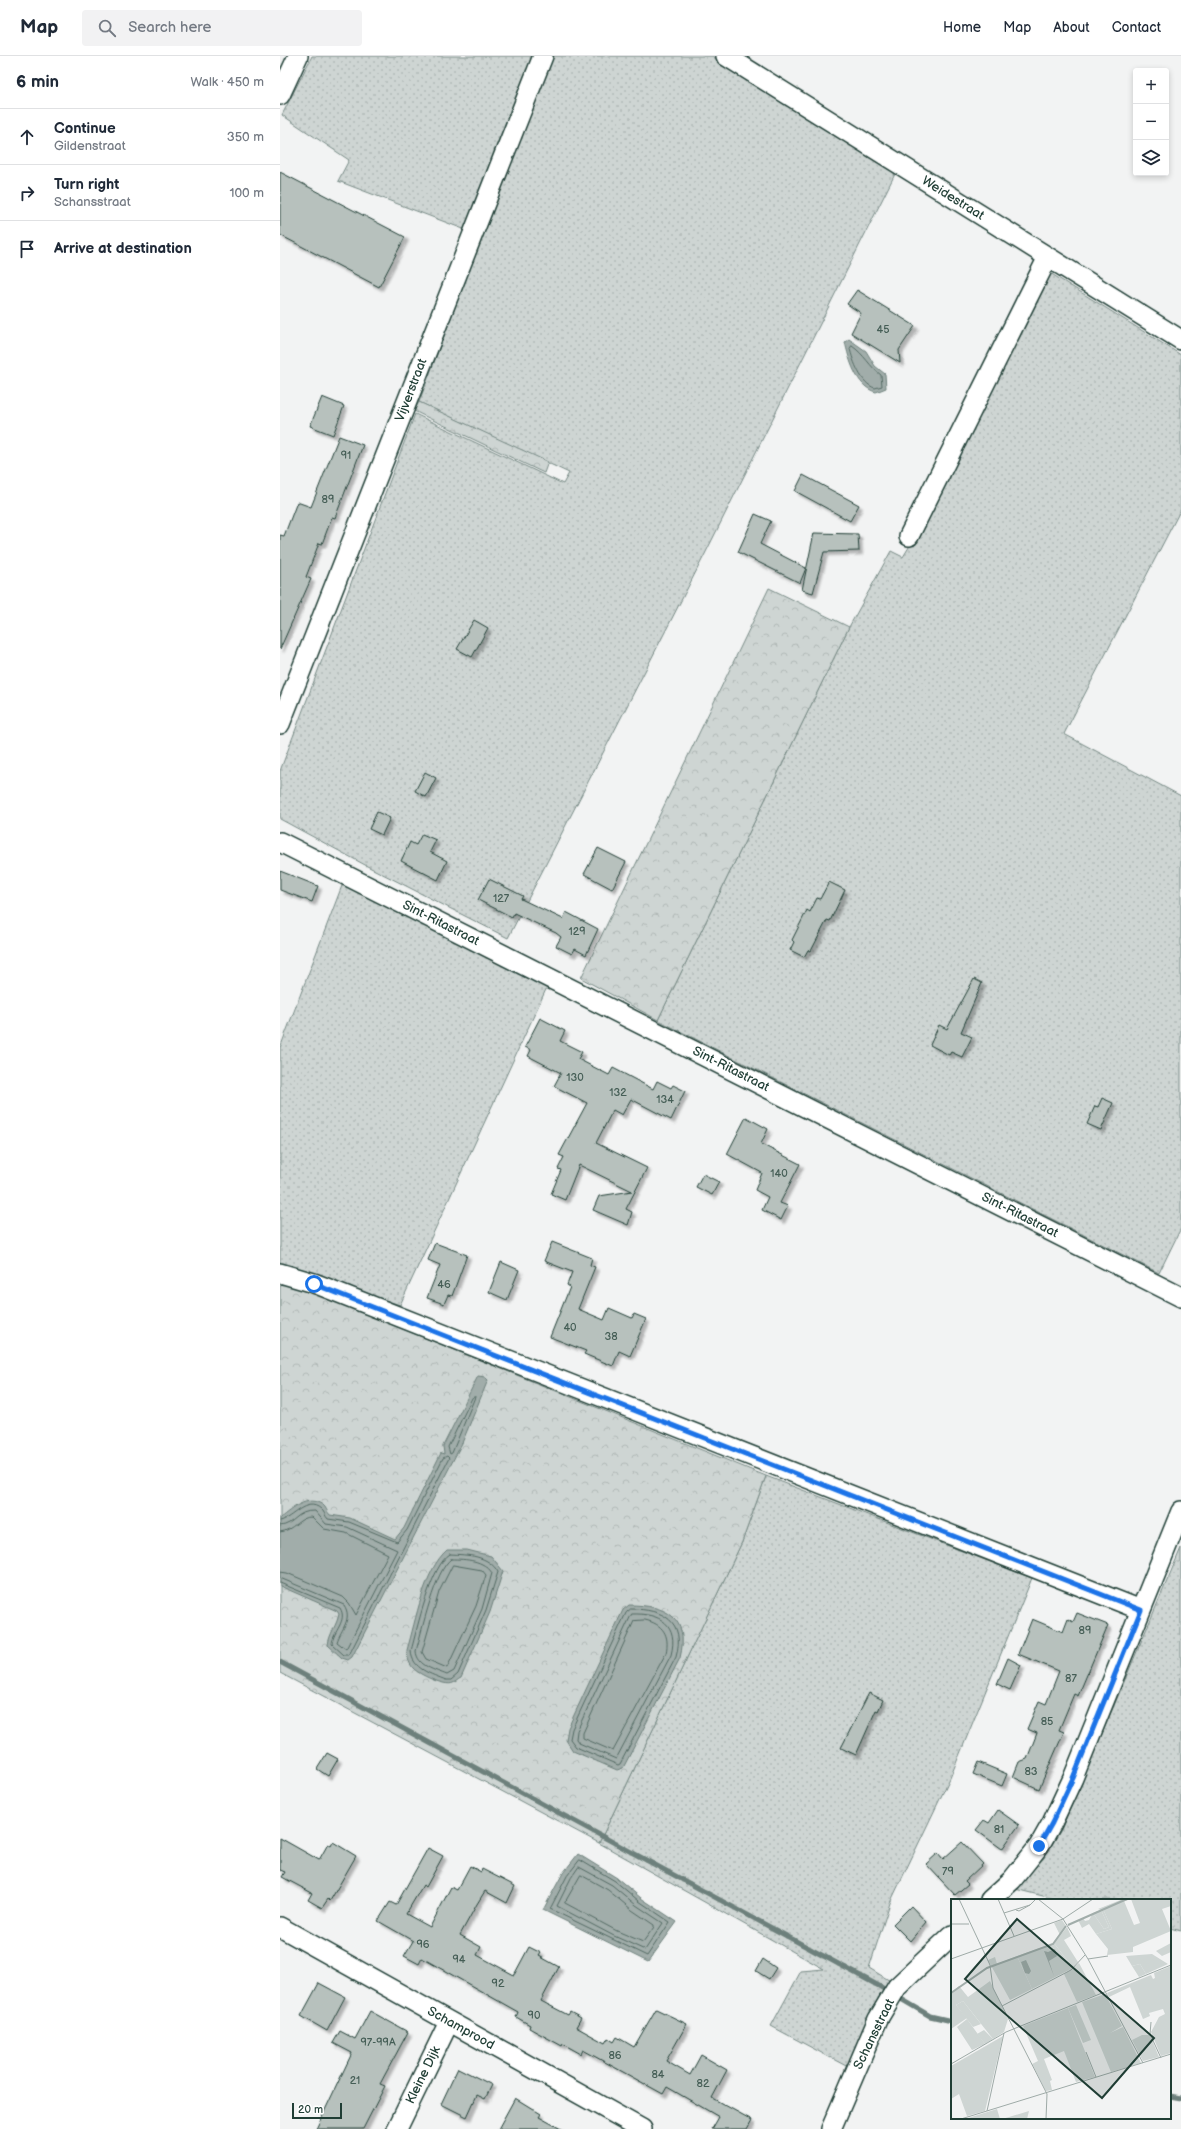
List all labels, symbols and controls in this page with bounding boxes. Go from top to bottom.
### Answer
search box [82,10,362,46]
text: Map [20,16,58,39]
icon: search [96,17,118,39]
text: Search here [128,18,211,37]
text: Home [943,19,981,36]
text: Map [1003,19,1031,36]
text: About [1053,19,1090,36]
text: Contact [1112,19,1161,36]
map controls [1133,68,1169,176]
button: + [1133,68,1169,104]
text: 6 min [16,72,59,92]
text: Walk · 450 m [190,74,264,90]
button: − [1133,104,1169,140]
text: Continue [54,119,116,138]
icon: ahead [16,126,38,148]
text: 350 m [227,129,264,145]
text: Gildenstraat [54,138,126,154]
button: layers [1133,140,1169,176]
street label: Weidestraat [919,173,987,223]
text: Turn right [54,175,119,194]
icon: right [16,182,38,204]
text: 100 m [229,185,264,201]
text: Schansstraat [54,194,131,210]
icon: arrive [16,238,38,260]
text: Arrive at destination [54,239,192,258]
house number: 45 [876,323,890,336]
street label: Vijverstraat [392,356,430,424]
house number: 91 [341,449,351,462]
house number: 89 [322,493,334,506]
house number: 127 [493,892,510,905]
street label: Sint-Ritastraat [400,897,482,949]
house number: 129 [568,925,586,938]
street label: Sint-Ritastraat [690,1043,772,1095]
house number: 130 [566,1071,584,1084]
house number: 132 [609,1086,627,1099]
house number: 134 [656,1093,674,1106]
house number: 140 [770,1167,788,1180]
street label: Sint-Ritastraat [979,1189,1061,1241]
route start [305,1275,323,1293]
house number: 46 [437,1278,451,1291]
house number: 40 [563,1321,577,1334]
house number: 38 [604,1330,618,1343]
house number: 89 [1079,1624,1091,1637]
house number: 87 [1065,1672,1077,1685]
house number: 85 [1041,1715,1053,1728]
house number: 83 [1024,1765,1038,1778]
house number: 81 [994,1823,1004,1836]
route end [1030,1837,1048,1855]
house number: 79 [942,1865,954,1878]
inset map [951,1899,1171,2119]
house number: 96 [416,1938,430,1951]
house number: 94 [452,1953,466,1966]
house number: 92 [492,1977,505,1990]
street label: Schansstraat [850,1996,898,2072]
street label: Schamprood [425,2003,497,2053]
house number: 90 [528,2009,541,2022]
house number: 97-99A [360,2036,396,2049]
street label: Kleine Dijk [402,2043,444,2107]
house number: 86 [608,2049,622,2062]
house number: 84 [651,2068,665,2081]
house number: 21 [350,2074,360,2087]
house number: 82 [697,2077,710,2090]
scale bar [292,2101,342,2120]
text: 20 m [298,2103,323,2116]

